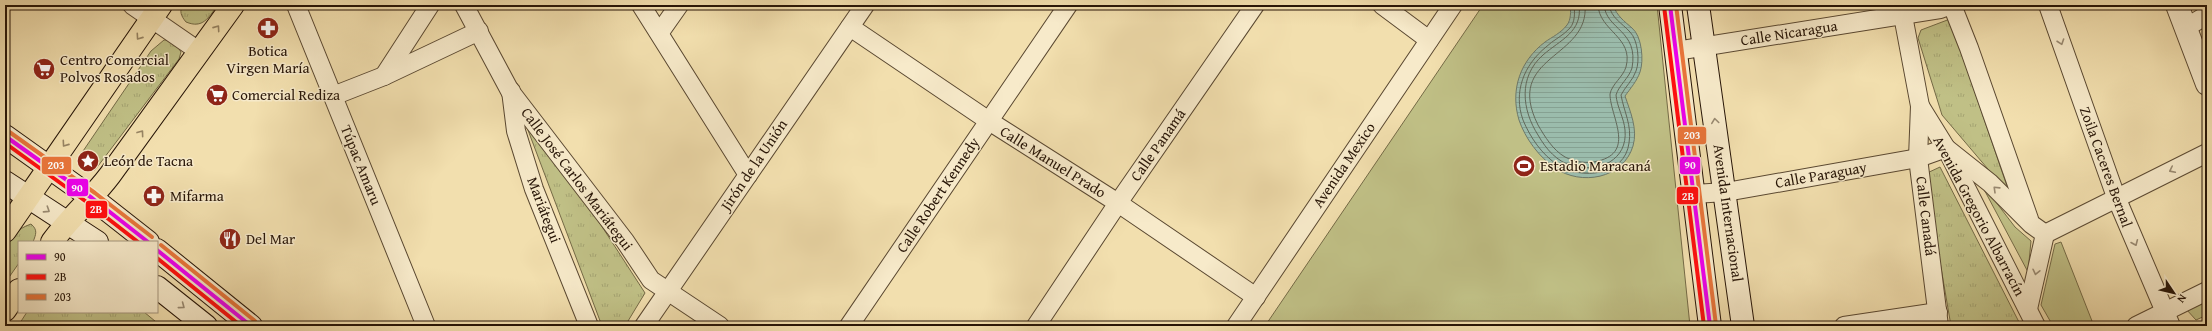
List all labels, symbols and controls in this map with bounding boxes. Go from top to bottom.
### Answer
pharmacy icon: Botica Virgen María [255,15,281,41]
street label: Calle Nicaragua [1739,15,1839,51]
one-way arrow [212,25,219,32]
one-way arrow [136,33,144,40]
one-way arrow [2056,38,2064,45]
place label: Botica Virgen María [226,40,310,78]
place label: Centro Comercial Polvos Rosados [60,49,169,87]
supermarket icon: Centro Comercial Polvos Rosados [31,56,57,82]
supermarket icon: Comercial Rediza [204,82,230,108]
place label: Comercial Rediza [232,84,340,105]
street label: Calle José Carlos Mariátegui [517,104,637,254]
street label: Calle Panamá [1125,104,1190,185]
street label: Zoila Caceres Bernal [2075,104,2138,230]
street label: Jirón de la Unión [714,114,792,216]
street label: Avenida Mexico [1307,118,1380,212]
one-way arrow [1711,118,1720,124]
street label: Calle Manuel Prado [996,121,1111,203]
street label: Túpac Amaru [336,122,387,209]
line badge: 203 [1677,126,1707,145]
text: 203 [1683,127,1701,143]
one-way arrow [136,130,144,137]
street label: Calle Robert Kennedy [891,132,984,257]
street label: Avenida Gregorio Albarracín [1928,132,2031,300]
one-way arrow [62,140,70,147]
street label: Avenida Internacional [1708,143,1749,283]
place icon: León de Tacna [75,148,101,174]
place label: León de Tacna [104,150,193,171]
sports icon: Estadio Maracaná [1511,153,1537,179]
place label: Estadio Maracaná [1540,155,1651,176]
line badge: 203 [41,156,72,175]
line badge: 90 [1679,156,1701,175]
street label: Calle Paraguay [1774,156,1869,193]
text: 203 [47,157,65,173]
text: 90 [1684,157,1696,173]
one-way arrow [2169,165,2176,173]
street label: Mariátegui [523,175,565,245]
street label: Calle Canadá [1911,175,1942,257]
line badge: 90 [66,178,89,197]
text: 90 [71,180,83,196]
pharmacy icon: Mifarma [141,183,167,209]
place label: Mifarma [170,185,224,206]
line badge: 2B [1676,186,1699,205]
one-way arrow [1993,186,2001,194]
text: 2B [1682,188,1694,204]
line badge: 2B [85,200,108,219]
text: 2B [90,201,102,217]
one-way arrow [43,205,50,213]
restaurant icon: Del Mar [217,226,243,252]
place label: Del Mar [246,228,295,249]
one-way arrow [2130,239,2138,246]
legend [18,241,158,313]
text: 90 [54,248,66,265]
text: 2B [54,268,67,285]
one-way arrow [2032,268,2040,275]
north arrow [2154,273,2194,313]
text: 203 [54,288,72,305]
text: N [2173,291,2191,307]
one-way arrow [177,301,184,308]

